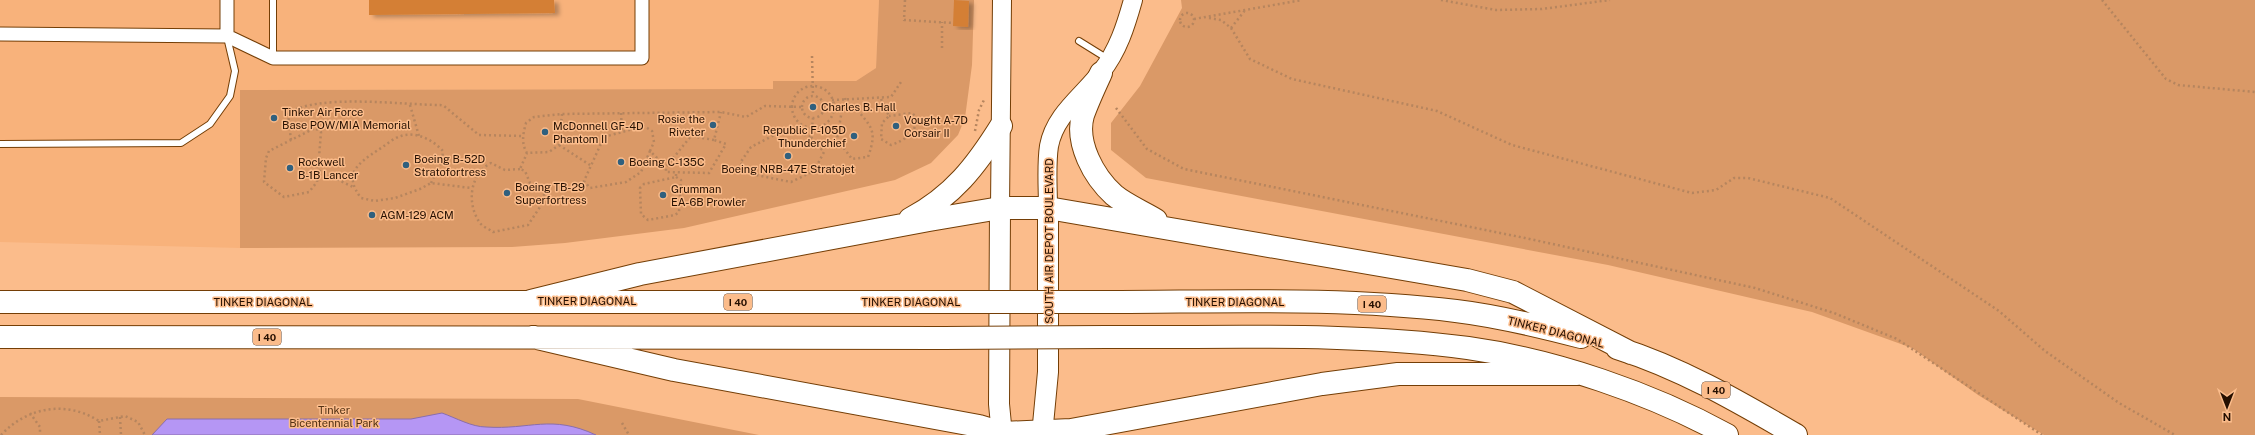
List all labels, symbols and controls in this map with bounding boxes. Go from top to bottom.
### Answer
place label: Charles B. Hall [821,101,896,113]
marker: Charles B. Hall [808,102,818,112]
place label: Tinker Air Force Base POW/MIA Memorial [282,106,411,131]
marker: Tinker Air Force Base POW/MIA Memorial [269,113,279,123]
place label: Rosie the Riveter [658,113,705,138]
place label: Vought A-7D Corsair II [904,114,968,139]
place label: McDonnell GF-4D Phantom II [553,120,644,145]
marker: Rosie the Riveter [708,120,718,130]
marker: Vought A-7D Corsair II [891,121,901,131]
place label: Republic F-105D Thunderchief [763,124,847,149]
marker: McDonnell GF-4D Phantom II [540,127,550,137]
marker: Republic F-105D Thunderchief [849,131,859,141]
marker: Boeing NRB-47E Stratojet [783,151,793,161]
place label: Boeing B-52D Stratofortress [414,153,486,178]
place label: Rockwell B-1B Lancer [298,156,358,181]
place label: Boeing C-135C [629,156,704,168]
marker: Boeing C-135C [616,157,626,167]
street label: SOUTH AIR DEPOT BOULEVARD [1043,158,1055,324]
marker: Boeing B-52D Stratofortress [401,160,411,170]
marker: Rockwell B-1B Lancer [285,163,295,173]
place label: Boeing NRB-47E Stratojet [721,163,855,175]
place label: Boeing TB-29 Superfortress [515,181,587,206]
place label: Grumman EA-6B Prowler [671,183,746,208]
marker: Boeing TB-29 Superfortress [502,188,512,198]
marker: Grumman EA-6B Prowler [658,190,668,200]
place label: AGM-129 ACM [380,209,454,221]
marker: AGM-129 ACM [367,210,377,220]
road number: I 40 [724,294,752,310]
street label: TINKER DIAGONAL [537,295,637,307]
street label: TINKER DIAGONAL [213,296,313,308]
street label: TINKER DIAGONAL [861,296,961,308]
street label: TINKER DIAGONAL [1185,296,1285,308]
road number: I 40 [1358,296,1386,312]
street label: TINKER DIAGONAL [1506,314,1606,350]
road number: I 40 [253,329,281,345]
road number: I 40 [1702,382,1730,398]
north arrow [2207,387,2247,427]
park label: Tinker Bicentennial Park [289,404,379,429]
text: N [2223,411,2231,423]

